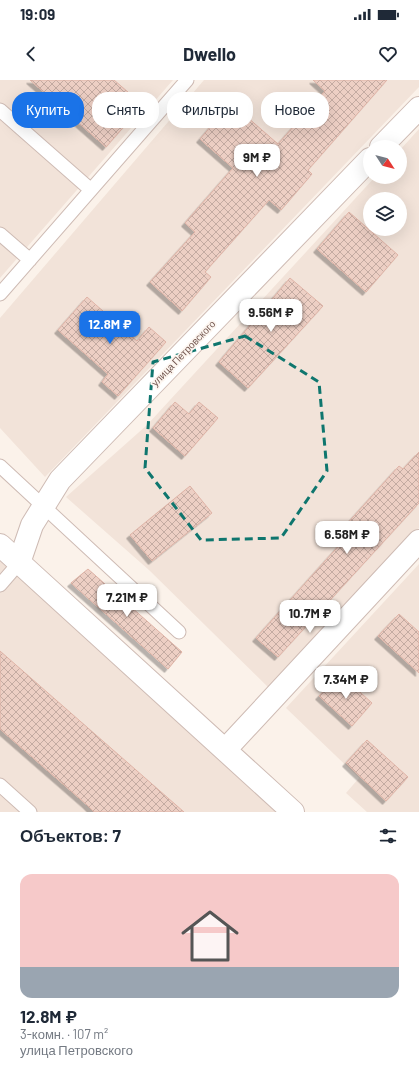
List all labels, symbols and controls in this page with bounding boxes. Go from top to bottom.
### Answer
text: 19:09 [20,5,55,23]
icon: back [20,43,42,65]
text: Dwello [183,43,236,65]
icon: heart [377,43,399,65]
chip: Купить [12,92,84,128]
chip: Снять [92,92,159,128]
chip: Фильтры [167,92,253,128]
chip: Новое [261,92,329,128]
north arrow [363,140,407,184]
map controls [363,140,407,236]
pin: 9M ₽ [233,144,281,178]
text: 9M ₽ [243,149,271,165]
button: layers [363,192,407,236]
pin: 9.56M ₽ [234,299,308,333]
text: 9.56M ₽ [248,304,294,320]
pin: 12.8M ₽ [73,311,147,345]
text: 12.8M ₽ [88,316,132,332]
street label: улица Петровского [149,317,218,388]
pin: 6.58M ₽ [310,521,384,555]
text: 6.58M ₽ [324,526,370,542]
pin: 7.21M ₽ [90,584,164,618]
text: 7.21M ₽ [106,589,148,605]
pin: 10.7M ₽ [273,600,347,634]
text: 10.7M ₽ [289,605,331,621]
pin: 7.34M ₽ [309,666,383,700]
text: 7.34M ₽ [324,671,369,687]
text: Объектов: 7 [20,825,121,845]
icon: filters [377,825,399,847]
icon: home [174,900,246,972]
text: 12.8M ₽ [20,1006,77,1026]
text: 3-комн. · 107 m² [20,1026,108,1042]
text: улица Петровского [20,1042,133,1058]

